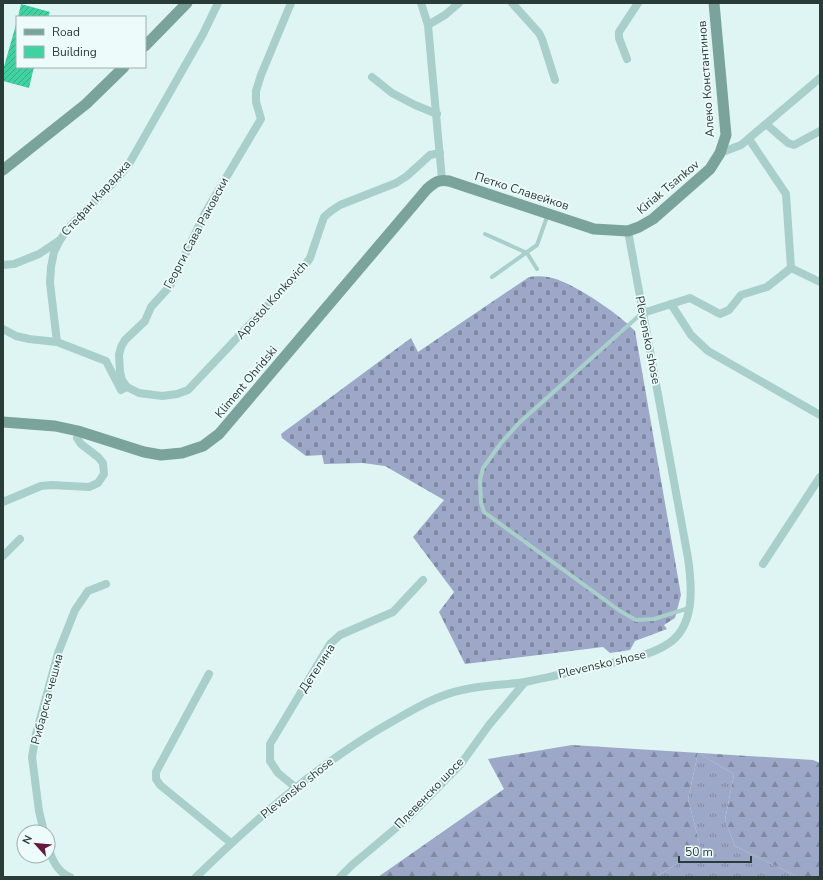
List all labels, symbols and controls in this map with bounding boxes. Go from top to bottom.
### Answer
legend [16,16,146,68]
street label: Алеко Константинов [694,20,718,138]
text: Road [52,24,80,40]
text: Building [52,44,97,60]
street label: Kiriak Tsankov [633,156,703,218]
street label: Стефан Караджа [58,157,134,239]
street label: Петко Славейков [473,168,572,214]
street label: Георги Сава Раковски [160,175,232,291]
street label: Apostol Konkovich [233,257,311,343]
street label: Plevensko shose [632,295,664,385]
street label: Kliment Ohridski [211,343,281,421]
street label: Детелина [295,641,339,695]
street label: Plevensko shose [557,646,647,682]
street label: Рибарска чешма [27,652,67,746]
street label: Plevensko shose [257,754,337,822]
street label: Плевенско шосе [391,754,467,832]
north arrow [16,824,56,864]
text: N [19,833,36,847]
scale bar [679,838,751,864]
text: 50 m [685,844,713,860]

